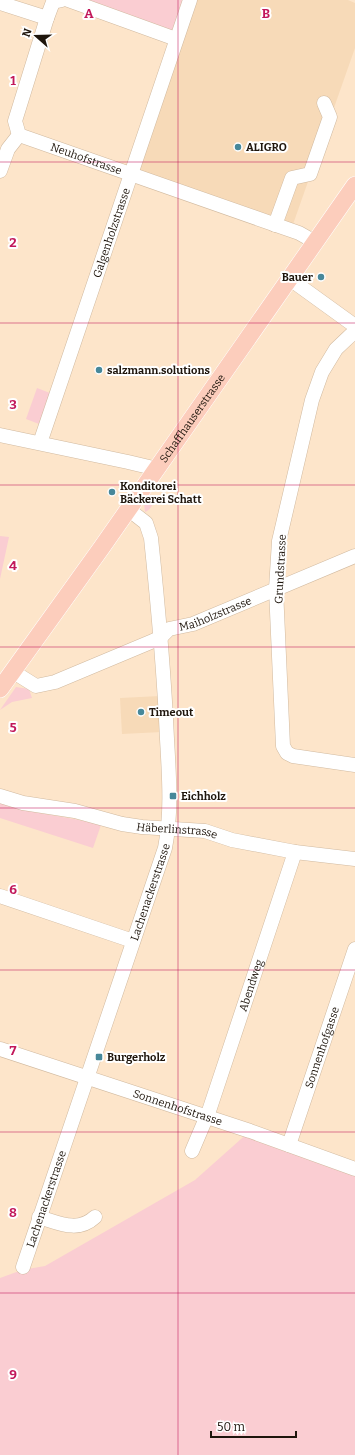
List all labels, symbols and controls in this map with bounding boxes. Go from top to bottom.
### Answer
text: A [84,6,94,21]
text: B [262,6,270,21]
north arrow [16,16,56,56]
text: N [20,26,35,39]
text: 1 [10,73,16,88]
street label: Neuhofstrasse [49,141,124,177]
place label: ALIGRO [246,141,287,154]
marker: ALIGRO [233,142,243,152]
street label: Galgenholzstrasse [90,186,133,280]
text: 2 [9,235,17,250]
place label: Bauer [282,271,314,284]
marker: Bauer [316,272,326,282]
place label: salzmann.solutions [107,364,210,377]
marker: salzmann.solutions [94,365,104,375]
street label: Schaffhauserstrasse [157,372,228,465]
text: 3 [9,397,17,412]
place label: Konditorei Bäckerei Schatt [120,480,202,506]
marker: Konditorei Bäckerei Schatt [107,487,117,497]
street label: Grundstrasse [272,534,289,604]
text: 4 [9,558,17,573]
street label: Maiholzstrasse [178,594,254,634]
place label: Timeout [149,706,194,719]
marker: Timeout [136,707,146,717]
text: 5 [9,720,17,735]
place label: Eichholz [181,790,226,803]
marker: Eichholz [168,791,178,801]
street label: Häberlinstrasse [136,820,219,842]
street label: Lachenackerstrasse [128,843,173,942]
text: 6 [9,882,17,897]
street label: Abendweg [237,958,266,1013]
street label: Sonnenhofgasse [303,1005,342,1090]
text: 7 [10,1043,17,1058]
place label: Burgerholz [107,1051,166,1064]
marker: Burgerholz [94,1052,104,1062]
street label: Sonnenhofstrasse [131,1087,224,1128]
street label: Lachenackerstrasse [24,1149,69,1249]
text: 8 [9,1205,17,1220]
text: 9 [9,1367,17,1382]
scale bar [211,1413,296,1439]
text: 50 m [217,1420,246,1434]

